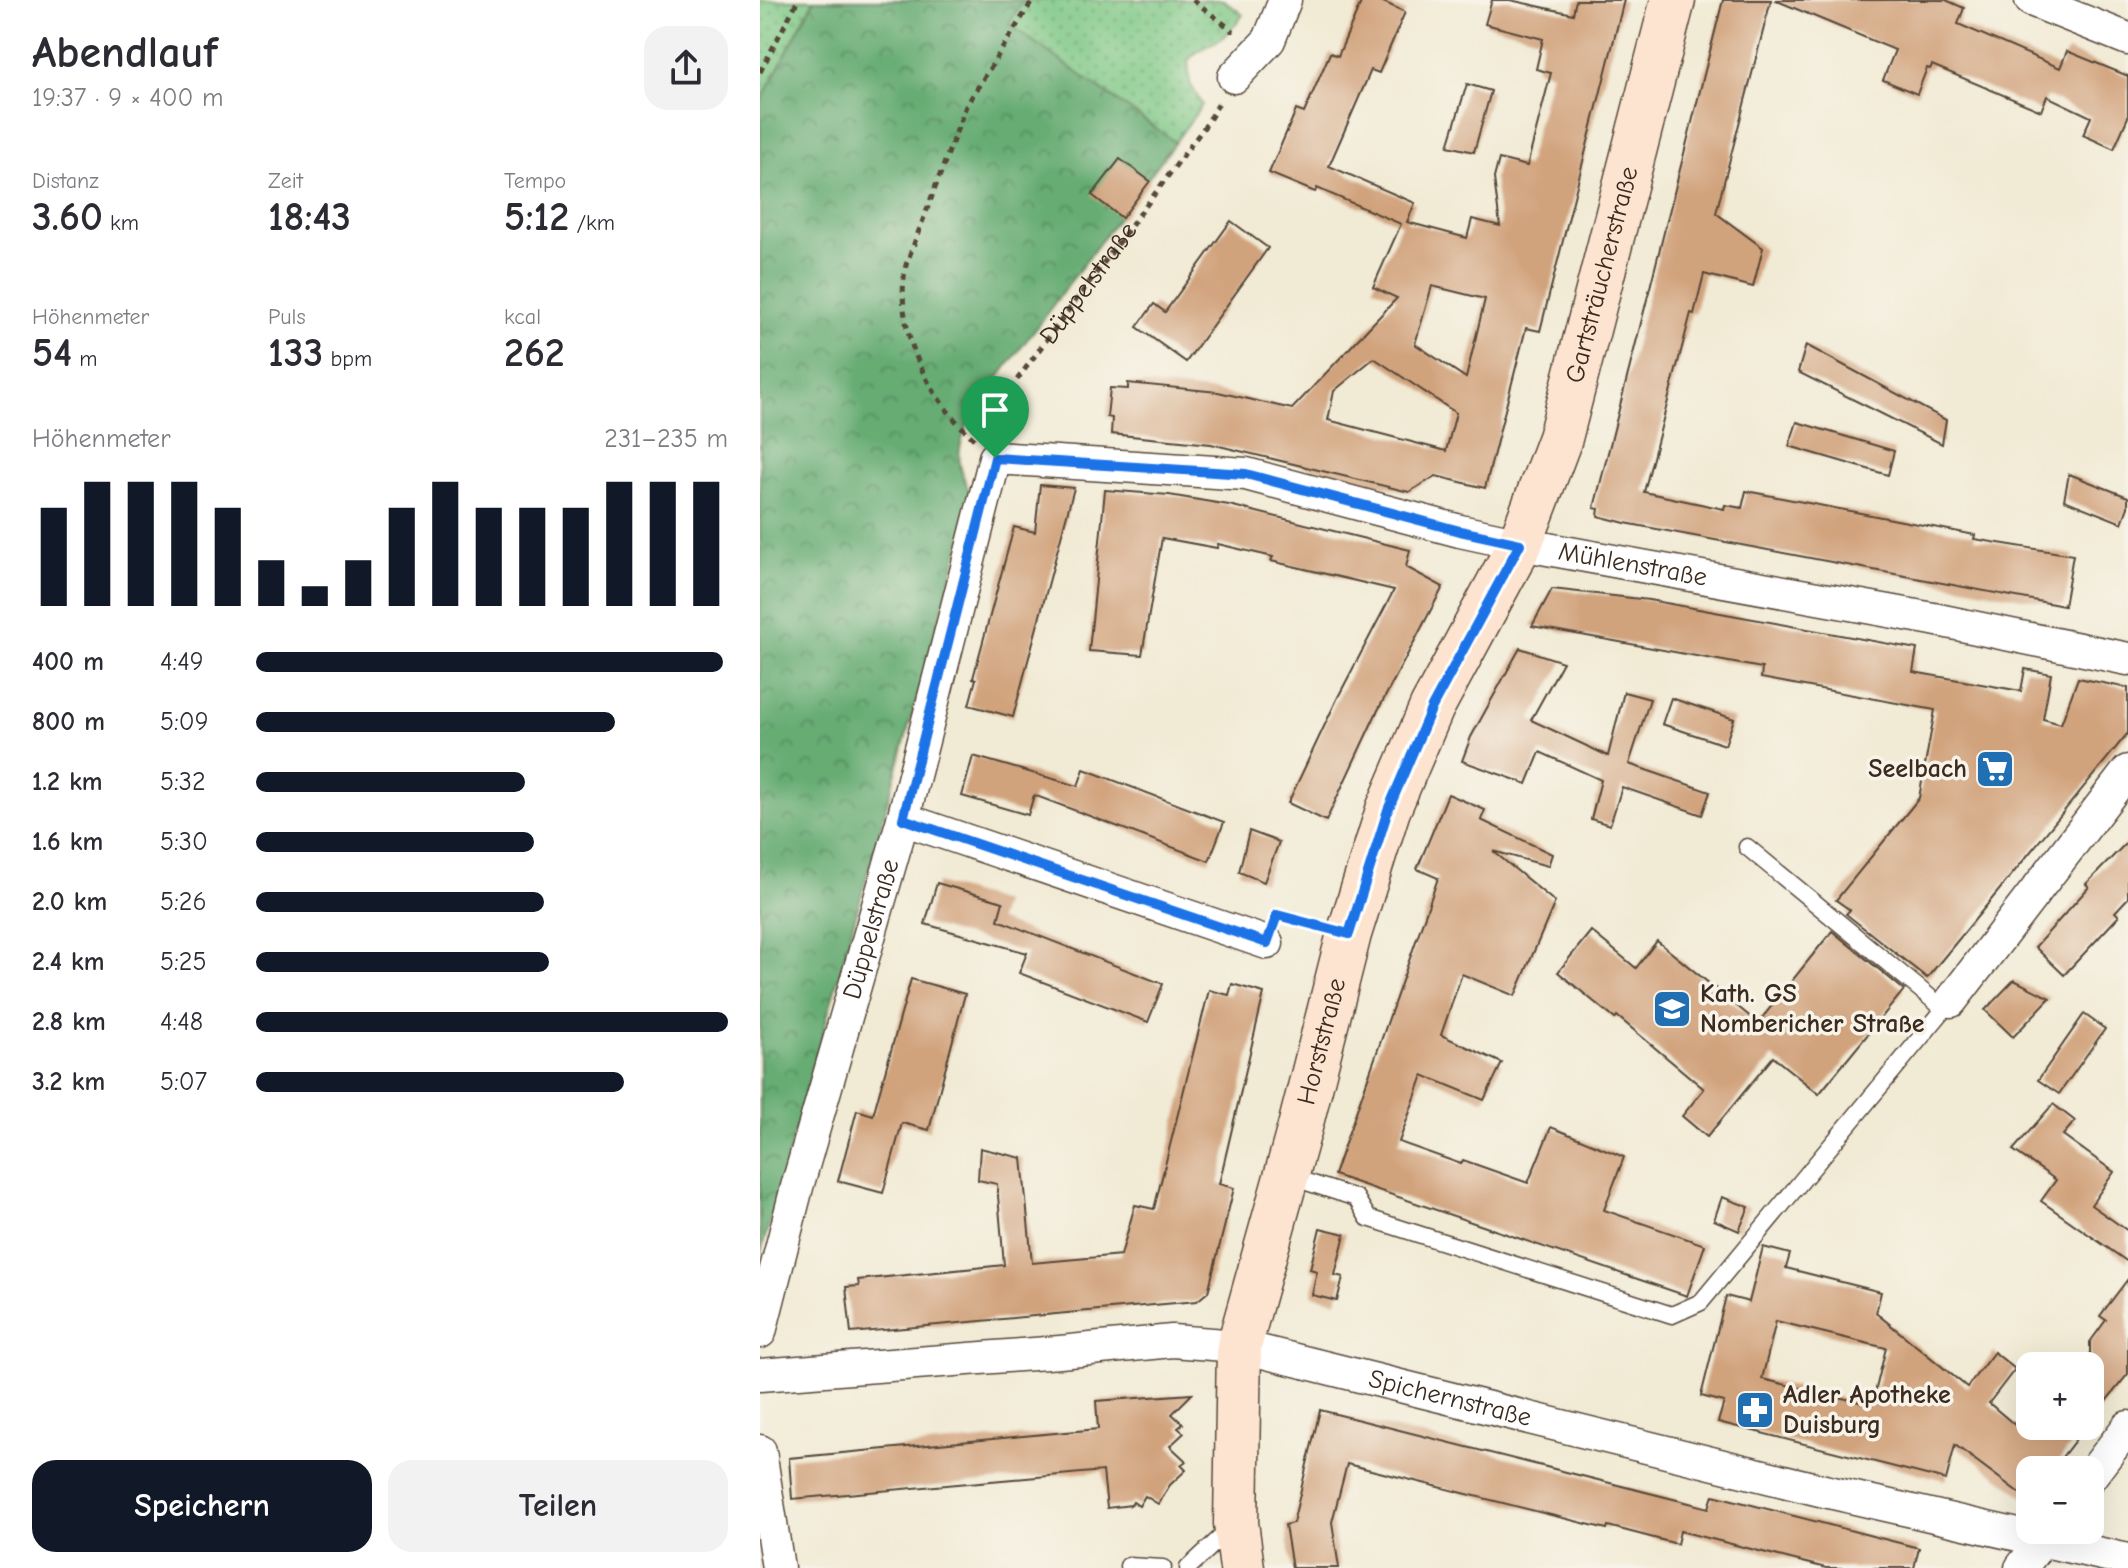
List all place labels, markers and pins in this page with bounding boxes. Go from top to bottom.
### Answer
pin [961,376,1029,458]
supermarket icon: Seelbach [1974,748,2016,790]
place label: Seelbach [1868,754,1967,784]
place label: Kath. GS Nombericher Straße [1700,979,1925,1039]
school or university icon: Kath. GS Nombericher Straße [1651,988,1693,1030]
place label: Adler Apotheke Duisburg [1783,1380,1951,1440]
pharmacy icon: Adler Apotheke Duisburg [1734,1389,1776,1431]

